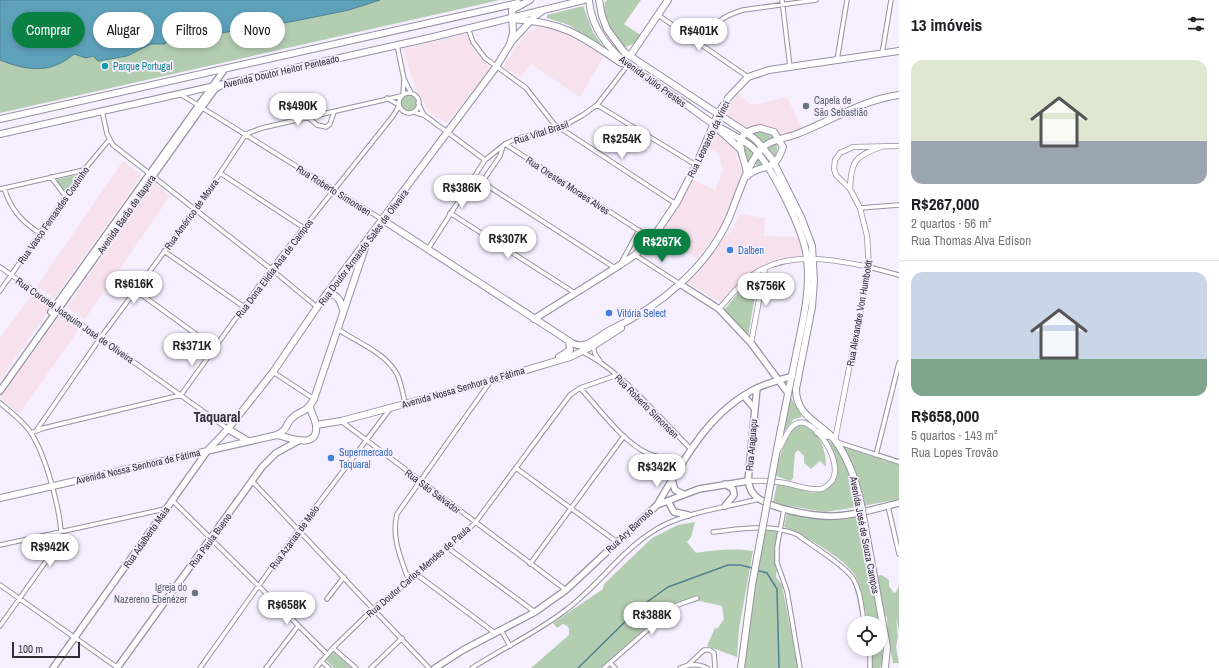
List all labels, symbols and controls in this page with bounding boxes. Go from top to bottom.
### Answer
chip: Comprar [12,12,85,48]
chip: Alugar [93,12,154,48]
chip: Filtros [162,12,222,48]
chip: Novo [230,12,285,48]
text: 13 imóveis [911,13,982,36]
icon: filters [1185,13,1207,35]
pin: R$401K [666,18,732,52]
text: R$401K [679,22,719,39]
street label: Avenida Doutor Heitor Penteado [221,52,341,91]
street label: Avenida Júlio Prestes [616,52,689,110]
place label: Parque Portugal [113,60,172,73]
marker: Parque Portugal [100,61,110,71]
icon: home [1023,86,1095,158]
pin: R$490K [265,93,331,127]
place label: Capela de São Sebastião [814,94,868,119]
text: R$490K [278,97,318,114]
street label: Rua Leonardo da Vinci [684,99,733,180]
marker: Capela de São Sebastião [801,101,811,111]
street label: Rua Vital Brasil [512,117,570,147]
pin: R$254K [589,126,655,160]
text: R$254K [602,130,642,147]
street label: Rua Orestes Moraes Alves [523,153,612,217]
street label: Rua Roberto Simonsen [294,162,374,219]
street label: Rua Vasco Fernandes Coutinho [15,164,92,267]
street label: Avenida Barão de Itapura [94,172,159,257]
pin: R$386K [429,175,495,209]
street label: Rua Américo de Moura [161,176,222,252]
text: R$386K [442,179,482,196]
street label: Rua Doutor Armando Sales de Oliveira [315,186,412,308]
text: R$267,000 [911,192,979,215]
text: 2 quartos · 56 m² [911,215,992,232]
street label: Rua Dona Elidia Ana de Campos [233,216,316,320]
pin: R$307K [475,226,541,260]
pin: R$267K [629,229,695,263]
text: R$307K [488,230,528,247]
text: Rua Thomas Alva Edison [911,232,1031,249]
text: R$267K [642,233,682,250]
place label: Dalben [738,244,764,257]
marker: Dalben [725,245,735,255]
street label: Rua Alexandre Von Humboldt [844,258,875,367]
pin: R$616K [101,271,167,305]
pin: R$756K [733,273,799,307]
street label: Rua Coronel Joaquim José de Oliveira [13,274,137,367]
text: R$616K [114,275,154,292]
text: R$756K [746,277,786,294]
icon: home [1023,298,1095,370]
place label: Vitória Select [617,307,667,320]
marker: Vitória Select [604,308,614,318]
pin: R$371K [159,333,225,367]
text: R$371K [172,337,212,354]
street label: Avenida Nossa Senhora de Fátima [399,364,527,412]
street label: Rua Roberto Simonsen [612,371,682,441]
text: R$658,000 [911,404,979,427]
district label: Taquaral [193,408,241,426]
street label: Rua Araguaçu [743,419,760,472]
text: 5 quartos · 143 m² [911,427,998,444]
text: Rua Lopes Trovão [911,444,998,461]
street label: Avenida Nossa Senhora de Fátima [74,446,202,487]
place label: Supermercado Taquaral [339,446,393,471]
marker: Supermercado Taquaral [326,453,336,463]
pin: R$342K [624,454,690,488]
text: R$342K [637,458,677,475]
street label: Rua São Salvador [402,466,463,517]
street label: Avenida José de Souza Campos [847,474,882,595]
street label: Rua Azarias de Melo [267,502,322,572]
street label: Rua Adalberto Maia [120,504,173,571]
street label: Rua Ary Barroso [603,505,656,556]
street label: Rua Paula Bueno [186,510,235,570]
street label: Rua Doutor Carlos Mendes de Paula [363,522,473,620]
pin: R$942K [17,534,83,568]
text: R$942K [30,538,70,555]
place label: Igreja do Nazereno Ebenézer [114,581,187,606]
marker: Igreja do Nazereno Ebenézer [190,588,200,598]
pin: R$658K [254,592,320,626]
text: R$658K [267,596,307,613]
pin: R$388K [619,602,685,636]
text: R$388K [632,606,672,623]
map controls [847,616,887,656]
button: locate [847,616,887,656]
scale bar [12,640,80,659]
text: 100 m [18,642,43,656]

